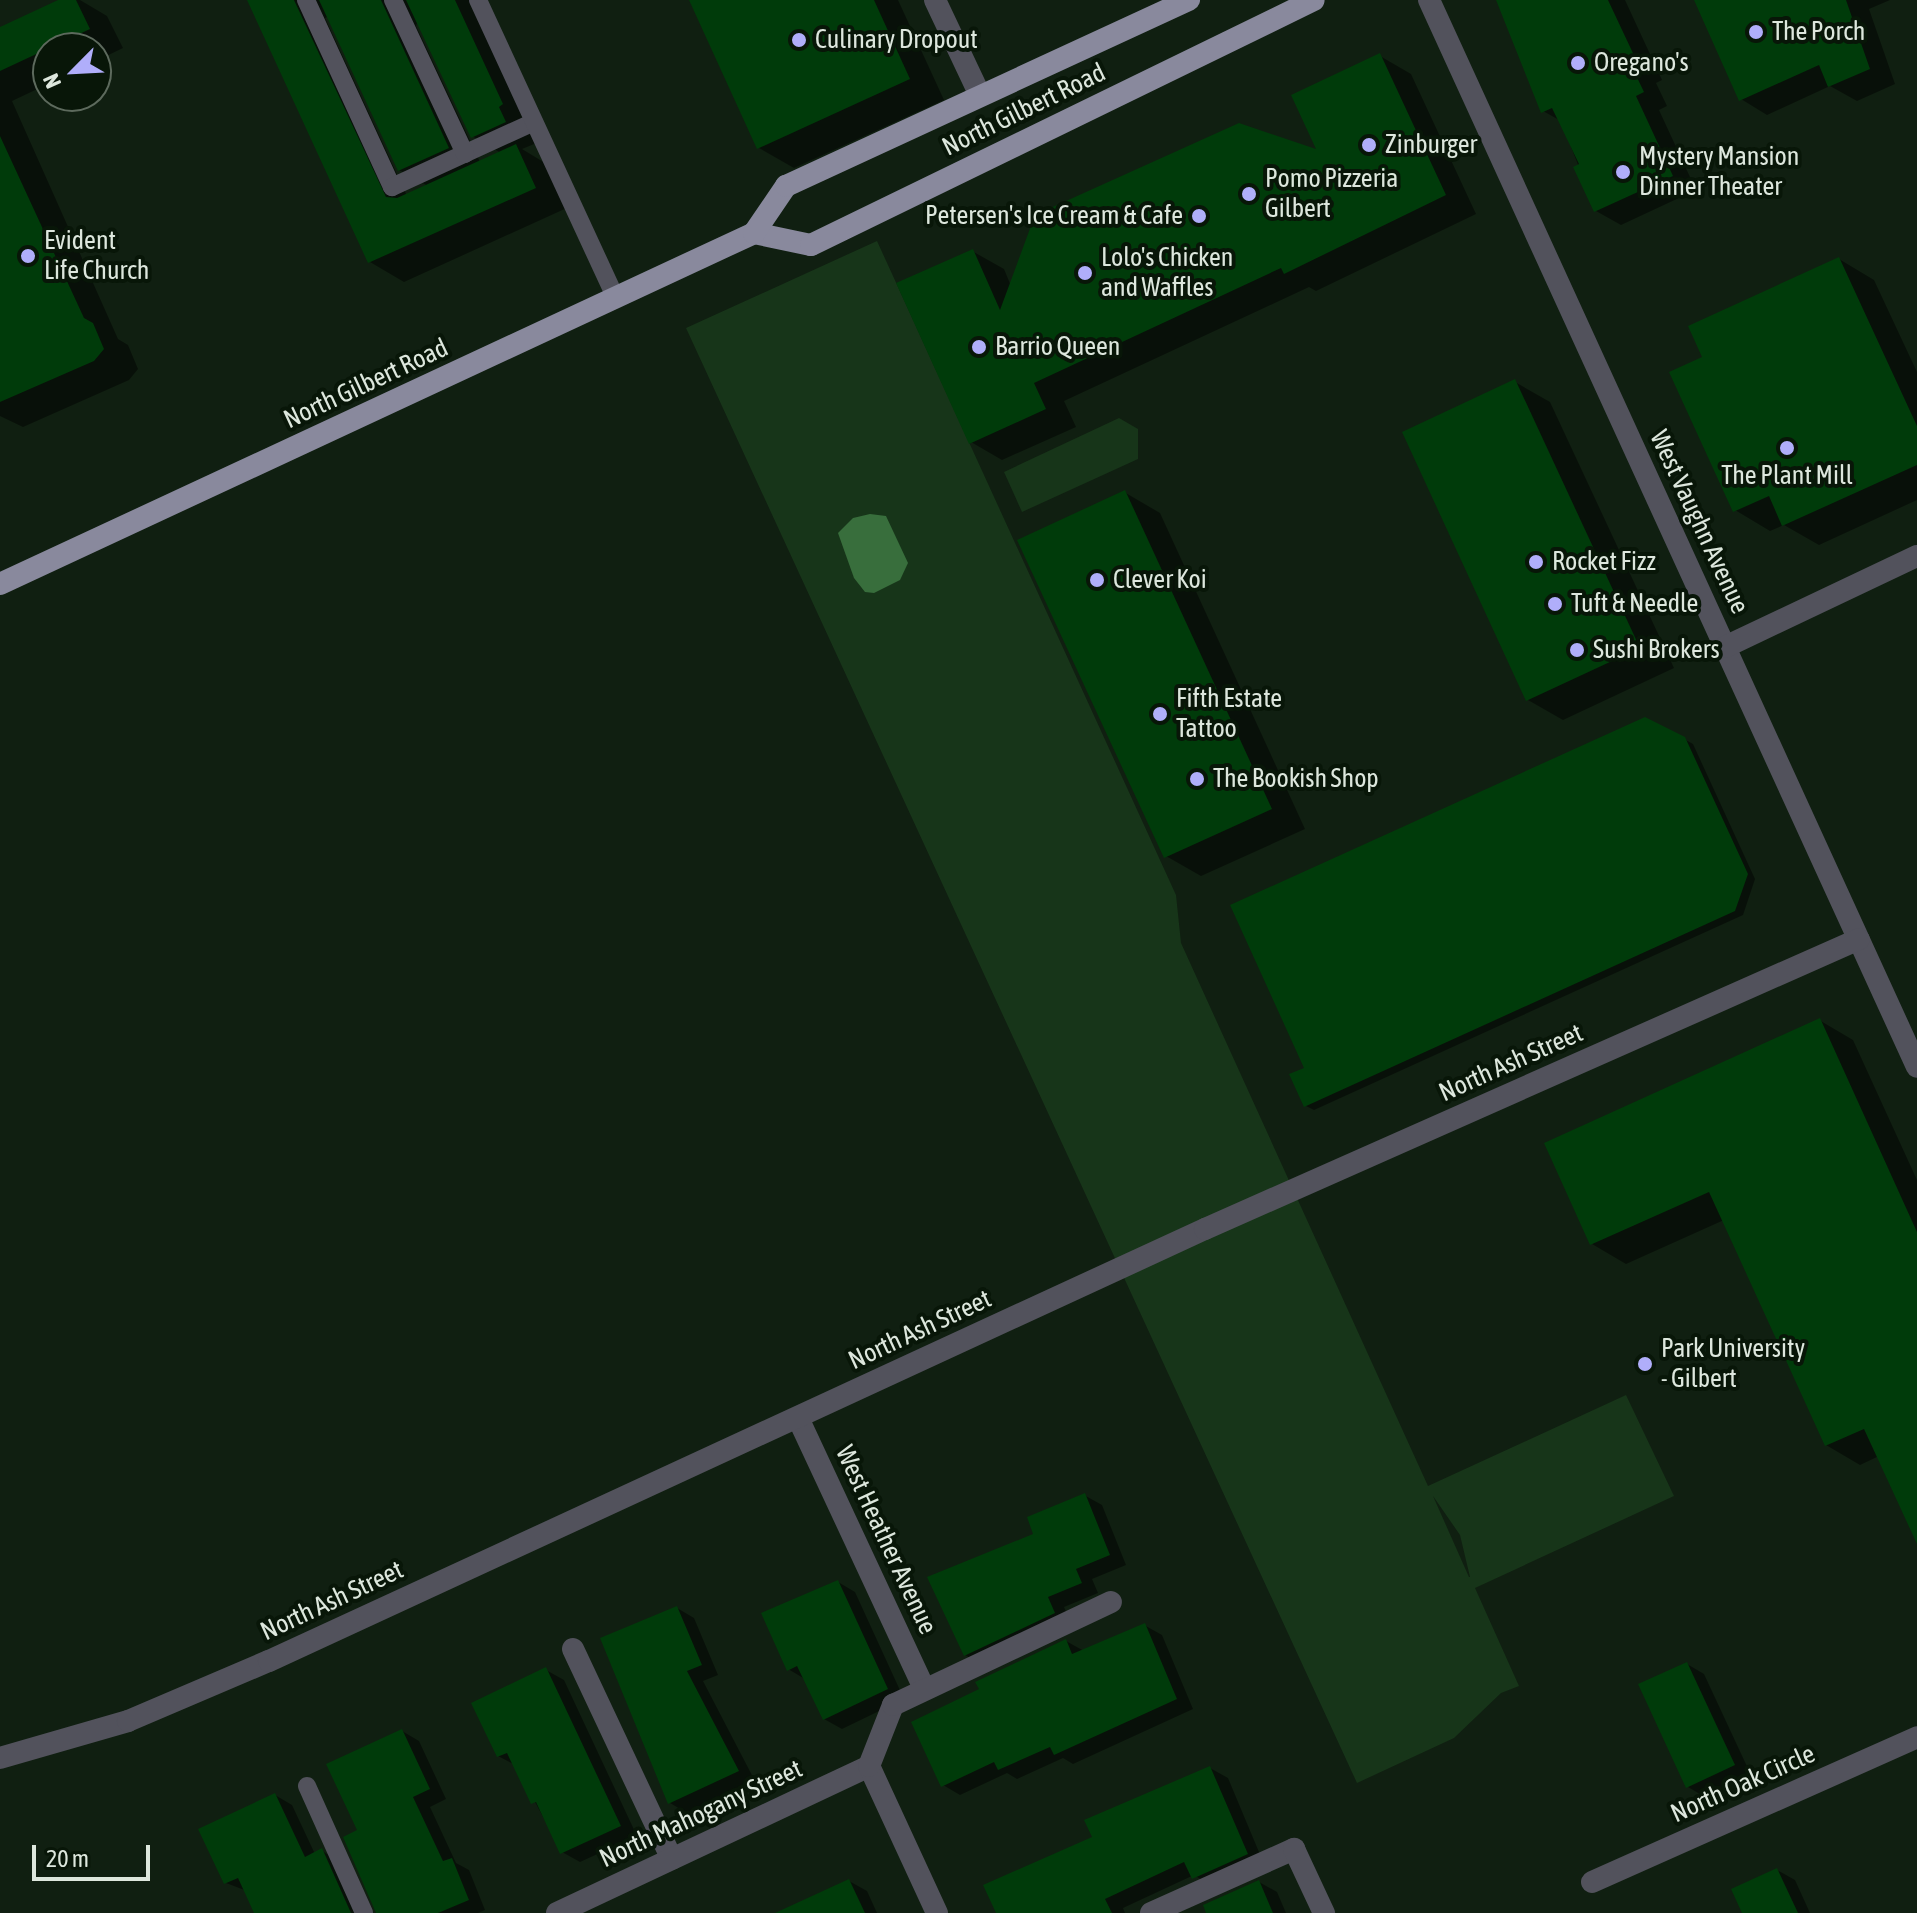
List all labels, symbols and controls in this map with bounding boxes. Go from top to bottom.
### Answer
place label: The Porch [1772,16,1865,48]
marker: The Porch [1747,23,1765,41]
place label: Culinary Dropout [815,24,978,56]
marker: Culinary Dropout [790,31,808,49]
north arrow [32,32,112,112]
place label: Oregano's [1594,47,1689,79]
marker: Oregano's [1569,54,1587,72]
street label: North Gilbert Road [937,57,1111,163]
text: N [37,70,66,92]
place label: Zinburger [1385,129,1477,161]
marker: Zinburger [1360,136,1378,154]
place label: Mystery Mansion Dinner Theater [1639,141,1799,202]
place label: Pomo Pizzeria Gilbert [1265,163,1398,224]
marker: Mystery Mansion Dinner Theater [1614,163,1632,181]
marker: Pomo Pizzeria Gilbert [1240,185,1258,203]
place label: Petersen's Ice Cream & Cafe [925,200,1183,232]
marker: Petersen's Ice Cream & Cafe [1190,207,1208,225]
place label: Evident Life Church [44,225,149,286]
place label: Lolo's Chicken and Waffles [1101,242,1233,304]
marker: Evident Life Church [19,247,37,265]
marker: Lolo's Chicken and Waffles [1076,264,1094,282]
place label: Barrio Queen [995,331,1120,363]
street label: North Gilbert Road [279,332,453,436]
marker: Barrio Queen [970,338,988,356]
street label: West Vaughn Avenue [1643,425,1755,619]
marker: The Plant Mill [1778,439,1796,457]
place label: The Plant Mill [1721,460,1853,492]
place label: Rocket Fizz [1552,546,1656,578]
marker: Rocket Fizz [1527,553,1545,571]
place label: Clever Koi [1113,564,1207,596]
marker: Clever Koi [1088,571,1106,589]
place label: Tuft & Needle [1571,588,1698,620]
marker: Tuft & Needle [1546,595,1564,613]
place label: Sushi Brokers [1593,634,1720,666]
marker: Sushi Brokers [1568,641,1586,659]
place label: Fifth Estate Tattoo [1176,683,1282,744]
marker: Fifth Estate Tattoo [1151,705,1169,723]
place label: The Bookish Shop [1213,763,1379,795]
marker: The Bookish Shop [1188,770,1206,788]
street label: North Ash Street [1434,1017,1588,1109]
street label: North Ash Street [844,1283,996,1377]
place label: Park University - Gilbert [1661,1333,1805,1394]
marker: Park University - Gilbert [1636,1355,1654,1373]
street label: West Heather Avenue [829,1441,943,1639]
street label: North Ash Street [256,1554,408,1648]
street label: North Oak Circle [1666,1738,1820,1830]
street label: North Mahogany Street [595,1753,807,1875]
scale bar [36,1829,154,1879]
text: 20 m [46,1845,89,1872]

